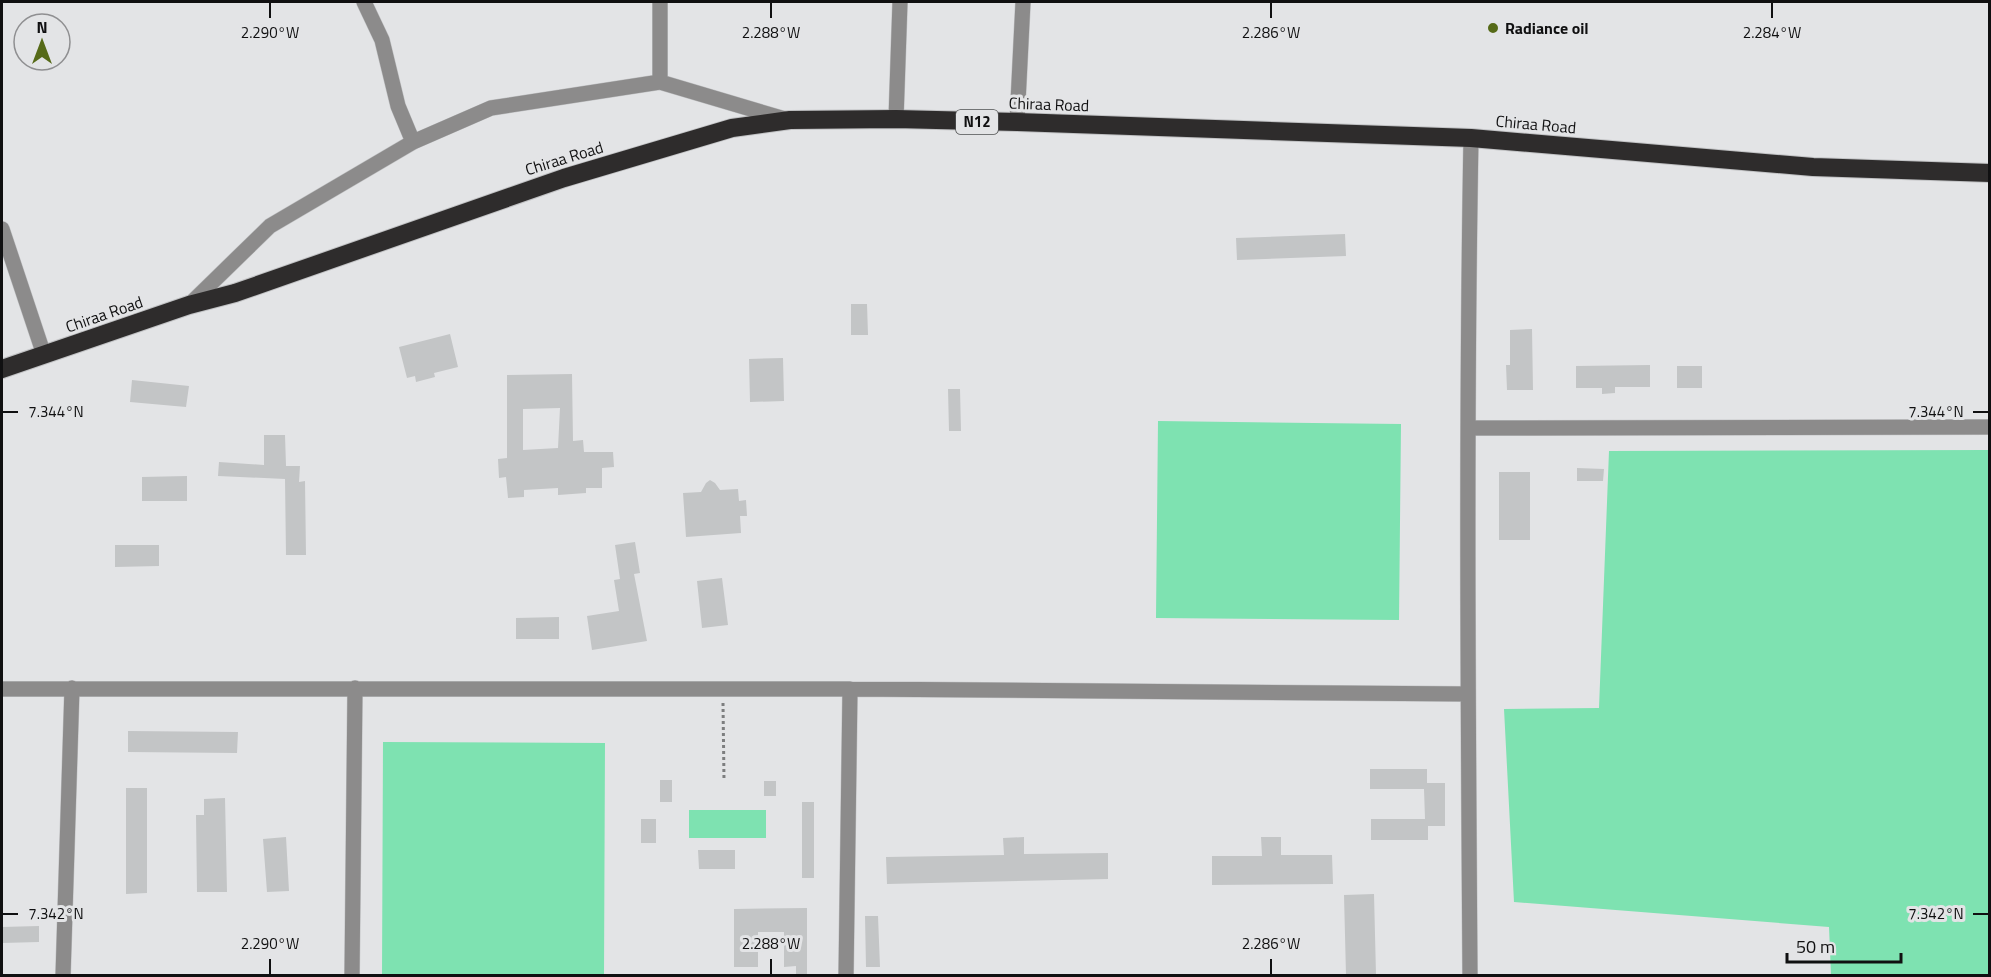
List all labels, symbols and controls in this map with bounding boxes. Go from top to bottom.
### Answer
north arrow [12,12,72,72]
text: N [36,15,48,39]
place label: Radiance oil [1505,16,1589,40]
text: 2.290°W [241,21,299,44]
text: 2.288°W [742,21,800,44]
text: 2.286°W [1242,21,1300,44]
marker: Radiance oil [1486,21,1500,35]
text: 2.284°W [1743,21,1801,44]
street label: Chiraa Road [1008,91,1090,117]
street label: Chiraa Road [1495,109,1577,139]
road number: N12 [956,110,998,134]
street label: Chiraa Road [522,135,606,181]
street label: Chiraa Road [62,290,146,338]
text: 7.344°N [28,400,84,423]
text: 7.344°N [1908,400,1964,423]
text: 7.342°N [28,902,84,925]
text: 7.342°N [1908,902,1964,925]
scale bar [1787,926,1901,964]
text: 2.290°W [241,932,299,955]
text: 2.288°W [742,932,800,955]
text: 2.286°W [1242,932,1300,955]
text: 50 m [1796,933,1835,960]

